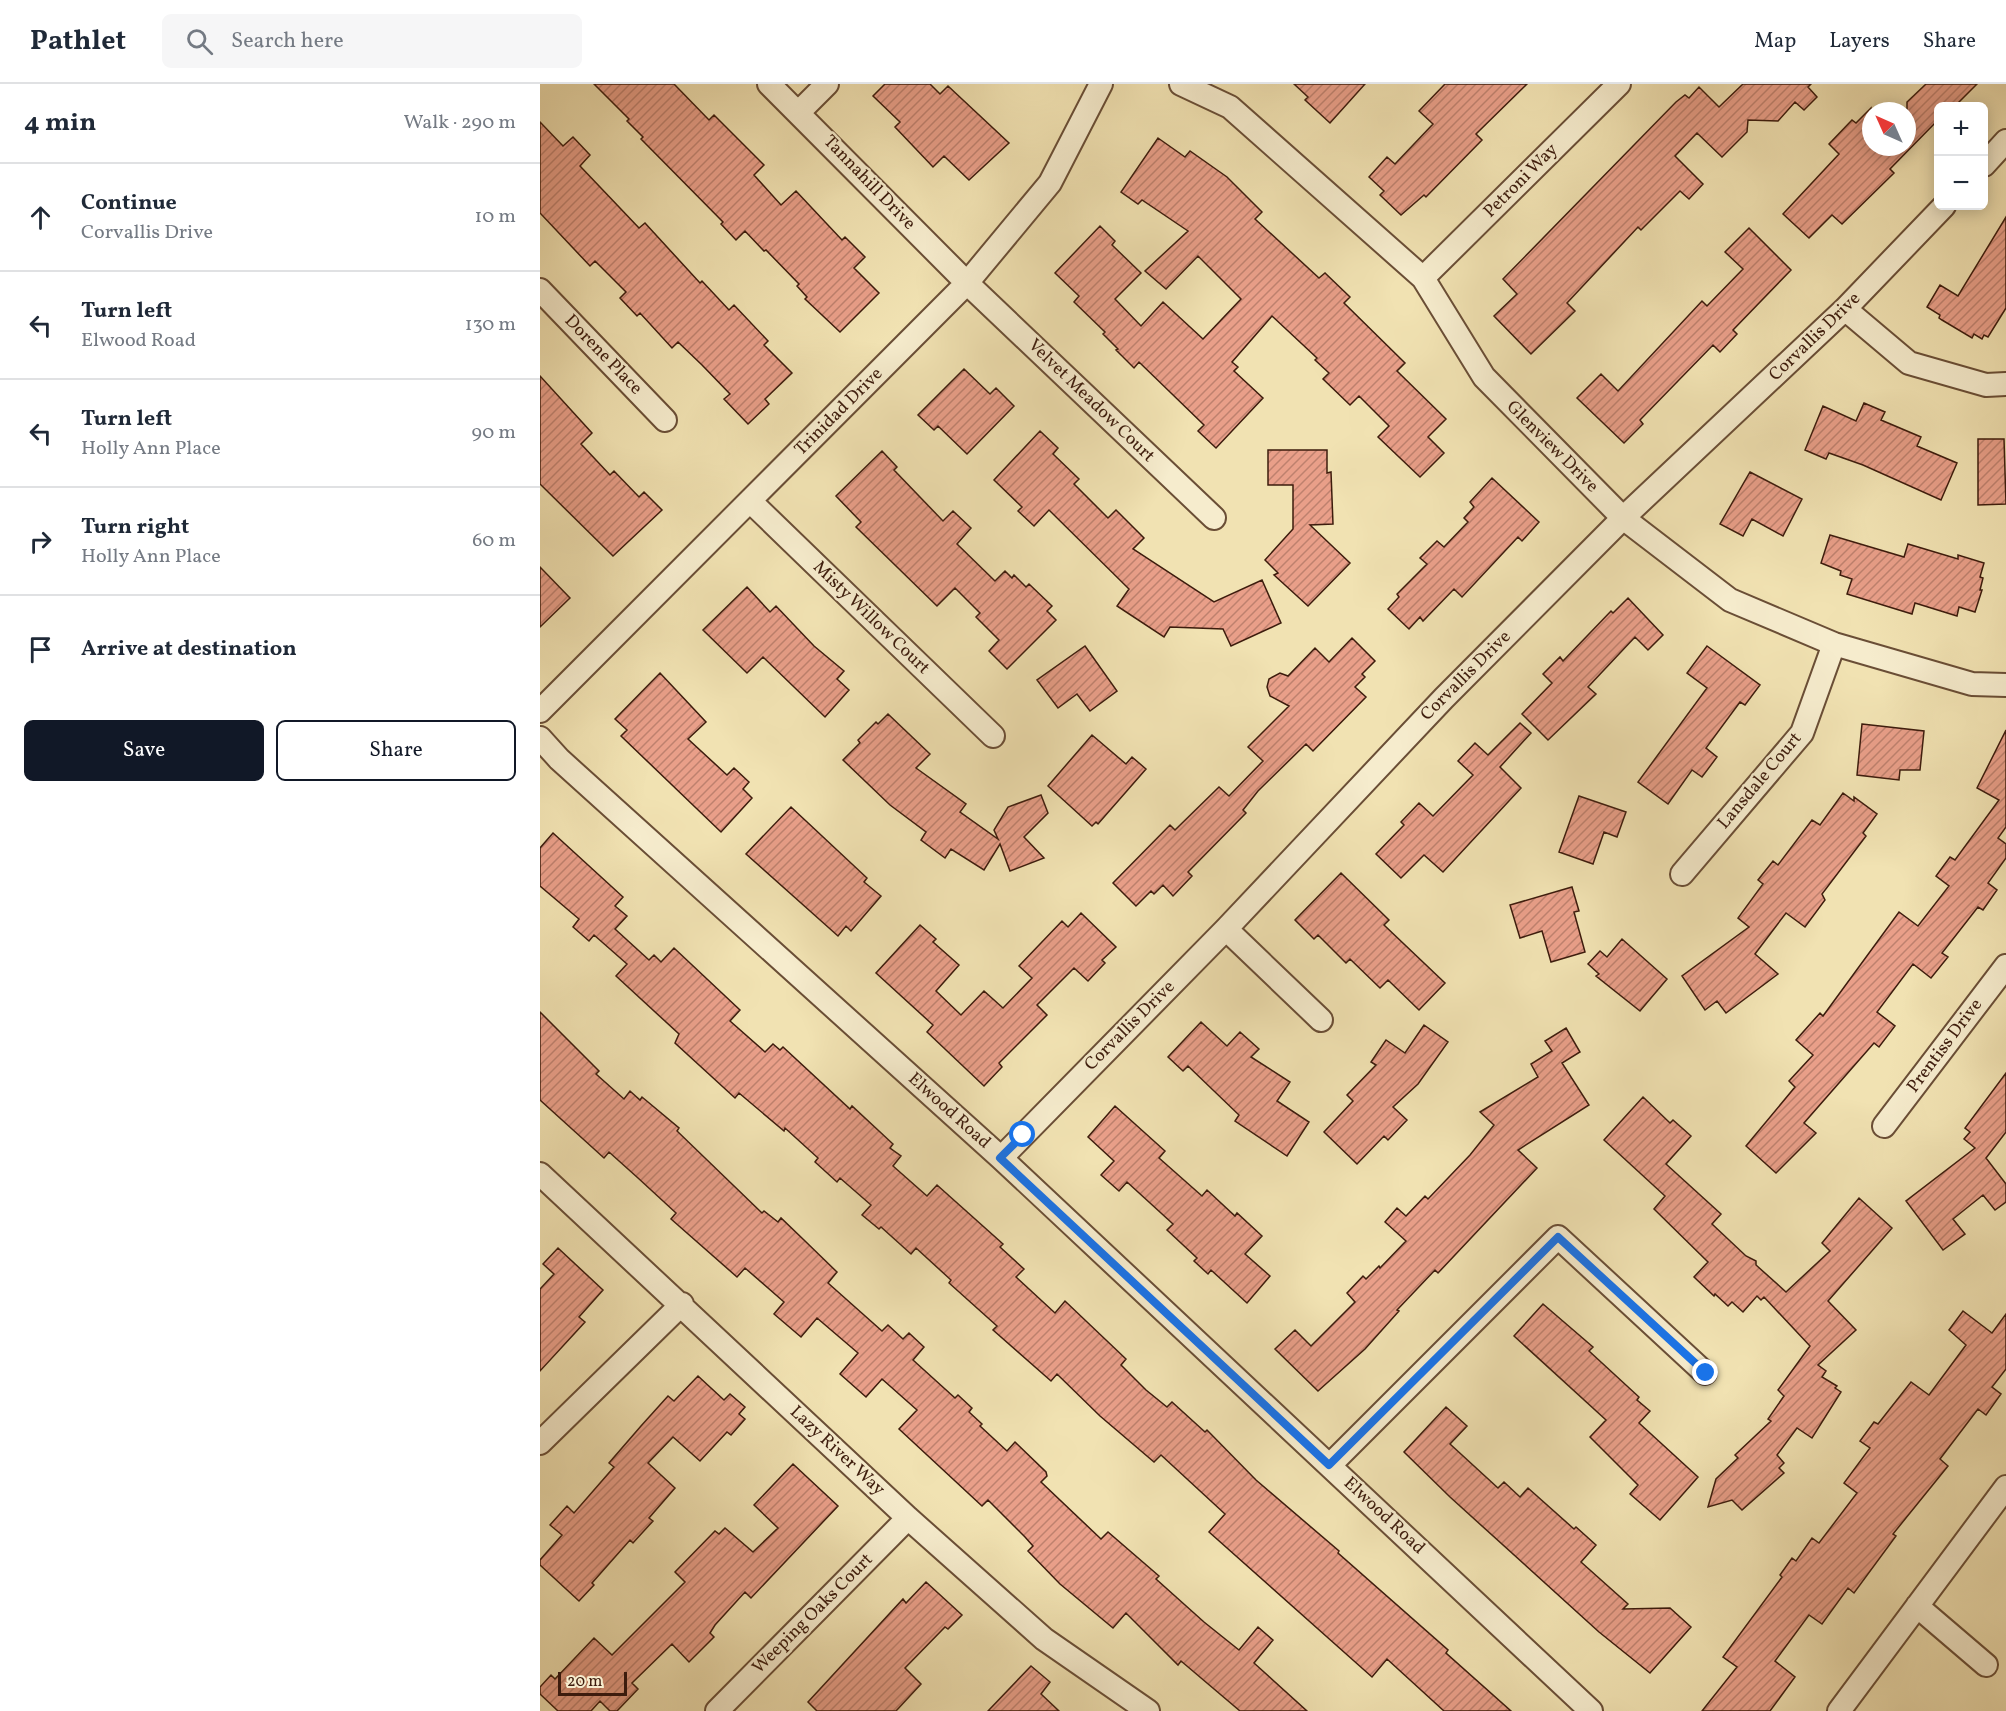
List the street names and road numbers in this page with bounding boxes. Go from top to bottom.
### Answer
street label: Tannahill Drive [817,130,921,236]
street label: Petroni Way [1478,138,1564,224]
street label: Corvallis Drive [1764,287,1866,387]
street label: Dorene Place [558,309,648,401]
street label: Velvet Meadow Court [1022,334,1160,468]
street label: Trinidad Drive [789,362,889,462]
street label: Glenview Drive [1500,395,1604,499]
street label: Misty Willow Court [807,556,935,680]
street label: Corvallis Drive [1415,625,1517,727]
street label: Lansdale Court [1712,727,1808,835]
street label: Corvallis Drive [1079,975,1181,1077]
street label: Prentiss Drive [1901,994,1989,1098]
street label: Elwood Road [902,1067,996,1155]
street label: Lazy River Way [784,1400,890,1502]
street label: Elwood Road [1338,1472,1430,1560]
street label: Weeping Oaks Court [747,1548,879,1680]

